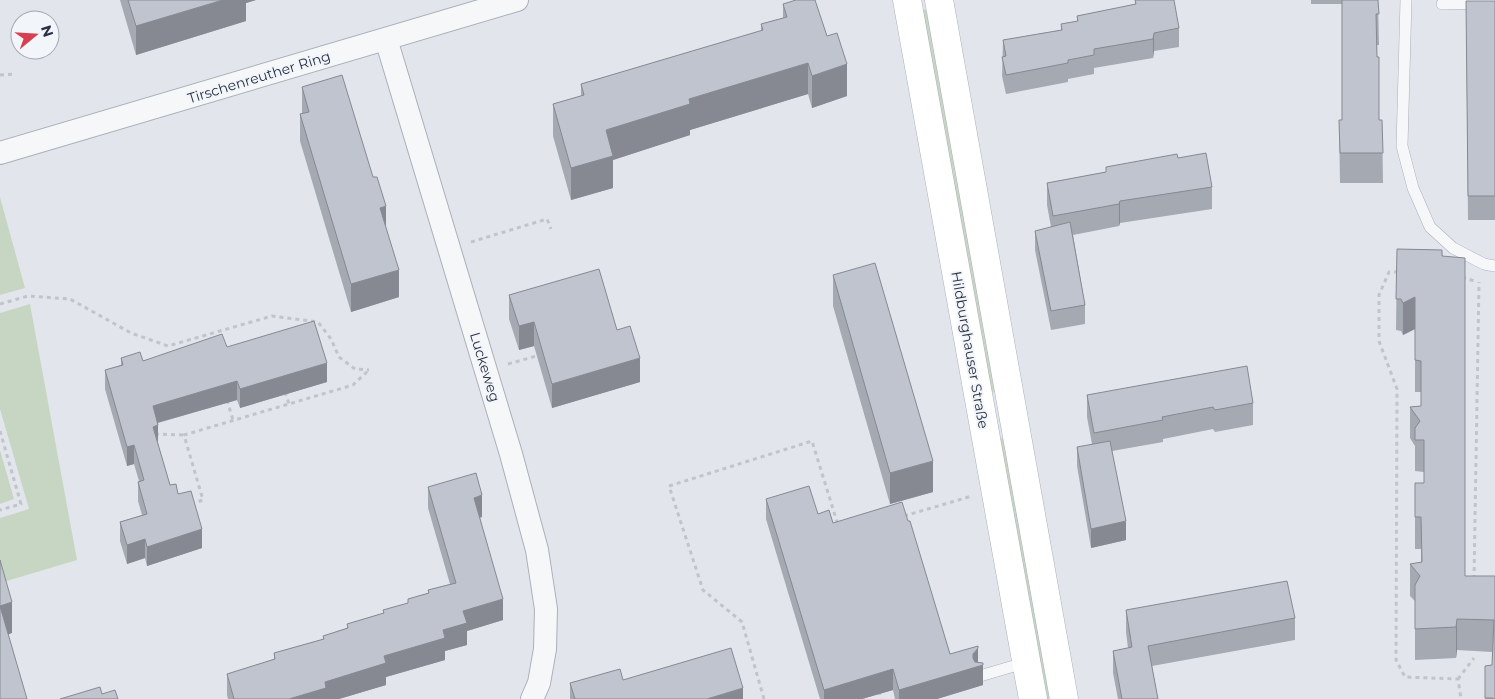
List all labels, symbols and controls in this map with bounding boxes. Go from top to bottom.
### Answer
north arrow [10,10,60,60]
text: N [37,23,58,39]
street label: Tirschenreuther Ring [185,47,333,107]
street label: Hildburghauser Straße [947,270,993,430]
street label: Luckeweg [466,330,504,404]

